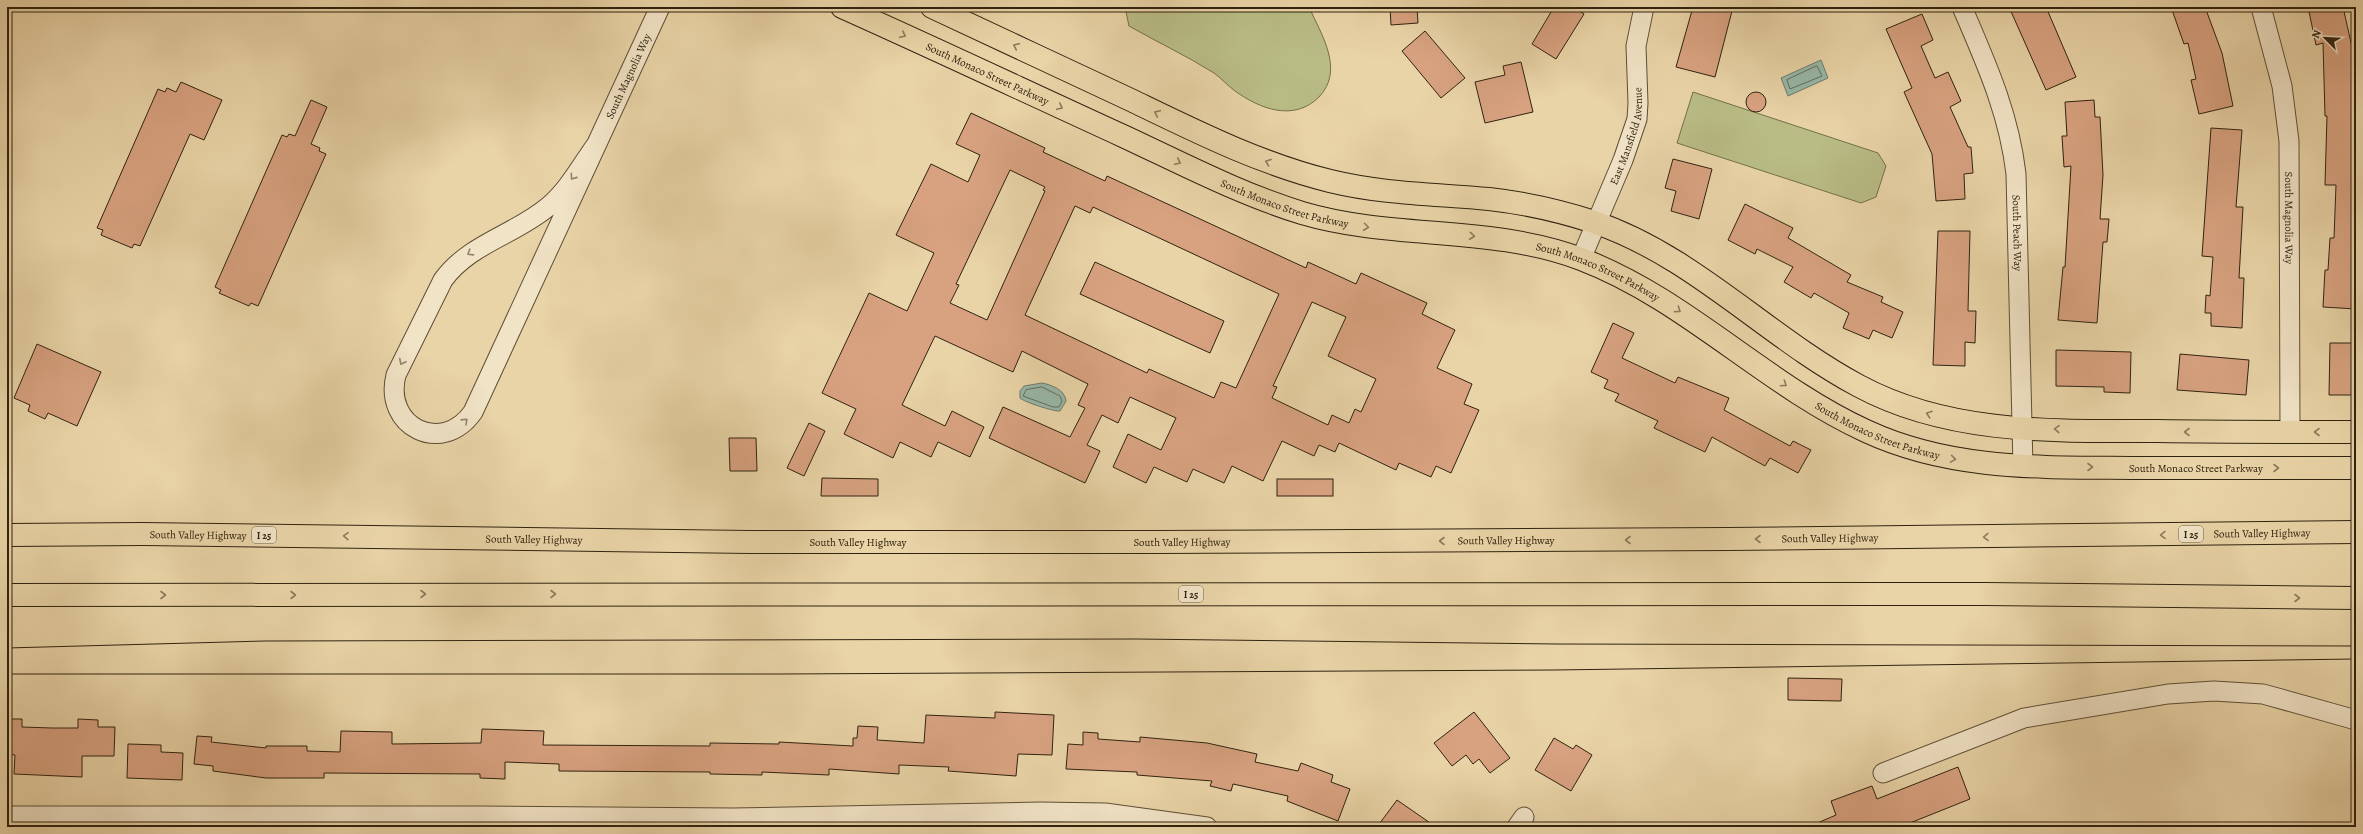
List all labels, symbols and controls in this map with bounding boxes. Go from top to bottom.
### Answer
north arrow [2305,18,2345,58]
text: N [2308,27,2325,41]
one-way arrow [900,30,907,38]
street label: South Magnolia Way [602,31,655,122]
street label: South Monaco Street Parkway [923,39,1051,109]
one-way arrow [1013,43,1021,51]
street label: East Mansfield Avenue [1606,87,1646,187]
one-way arrow [1056,102,1064,110]
one-way arrow [1153,110,1161,118]
one-way arrow [1174,157,1182,165]
one-way arrow [1264,158,1271,166]
street label: South Magnolia Way [2281,172,2296,264]
one-way arrow [571,173,578,180]
street label: South Monaco Street Parkway [1218,176,1350,231]
street label: South Peach Way [2008,194,2025,271]
one-way arrow [1363,222,1370,231]
one-way arrow [1469,231,1475,240]
street label: South Monaco Street Parkway [1534,239,1663,305]
one-way arrow [467,248,474,256]
one-way arrow [1674,305,1681,313]
one-way arrow [399,358,407,365]
one-way arrow [1780,379,1787,387]
street label: South Monaco Street Parkway [1812,398,1941,463]
one-way arrow [1925,410,1932,418]
one-way arrow [460,418,468,426]
one-way arrow [2054,425,2060,434]
one-way arrow [2184,428,2190,436]
one-way arrow [2314,428,2320,436]
one-way arrow [1950,454,1956,463]
street label: South Monaco Street Parkway [2129,461,2263,476]
one-way arrow [2087,463,2093,471]
one-way arrow [2273,464,2279,472]
road number: I 25 [2179,526,2203,542]
street label: South Valley Highway [2213,526,2311,542]
street label: South Valley Highway [149,527,247,543]
road number: I 25 [252,527,276,543]
street label: South Valley Highway [1781,530,1879,546]
one-way arrow [2160,530,2166,539]
one-way arrow [343,532,349,540]
street label: South Valley Highway [485,532,583,548]
street label: South Valley Highway [1457,533,1555,548]
one-way arrow [1983,533,1989,541]
street label: South Valley Highway [809,535,907,550]
street label: South Valley Highway [1133,535,1231,550]
one-way arrow [1755,535,1761,543]
one-way arrow [1625,536,1631,544]
one-way arrow [1439,537,1445,545]
road number: I 25 [1179,586,1203,602]
one-way arrow [420,590,426,598]
one-way arrow [550,590,556,598]
one-way arrow [160,591,166,599]
one-way arrow [290,591,296,599]
one-way arrow [2294,594,2300,602]

